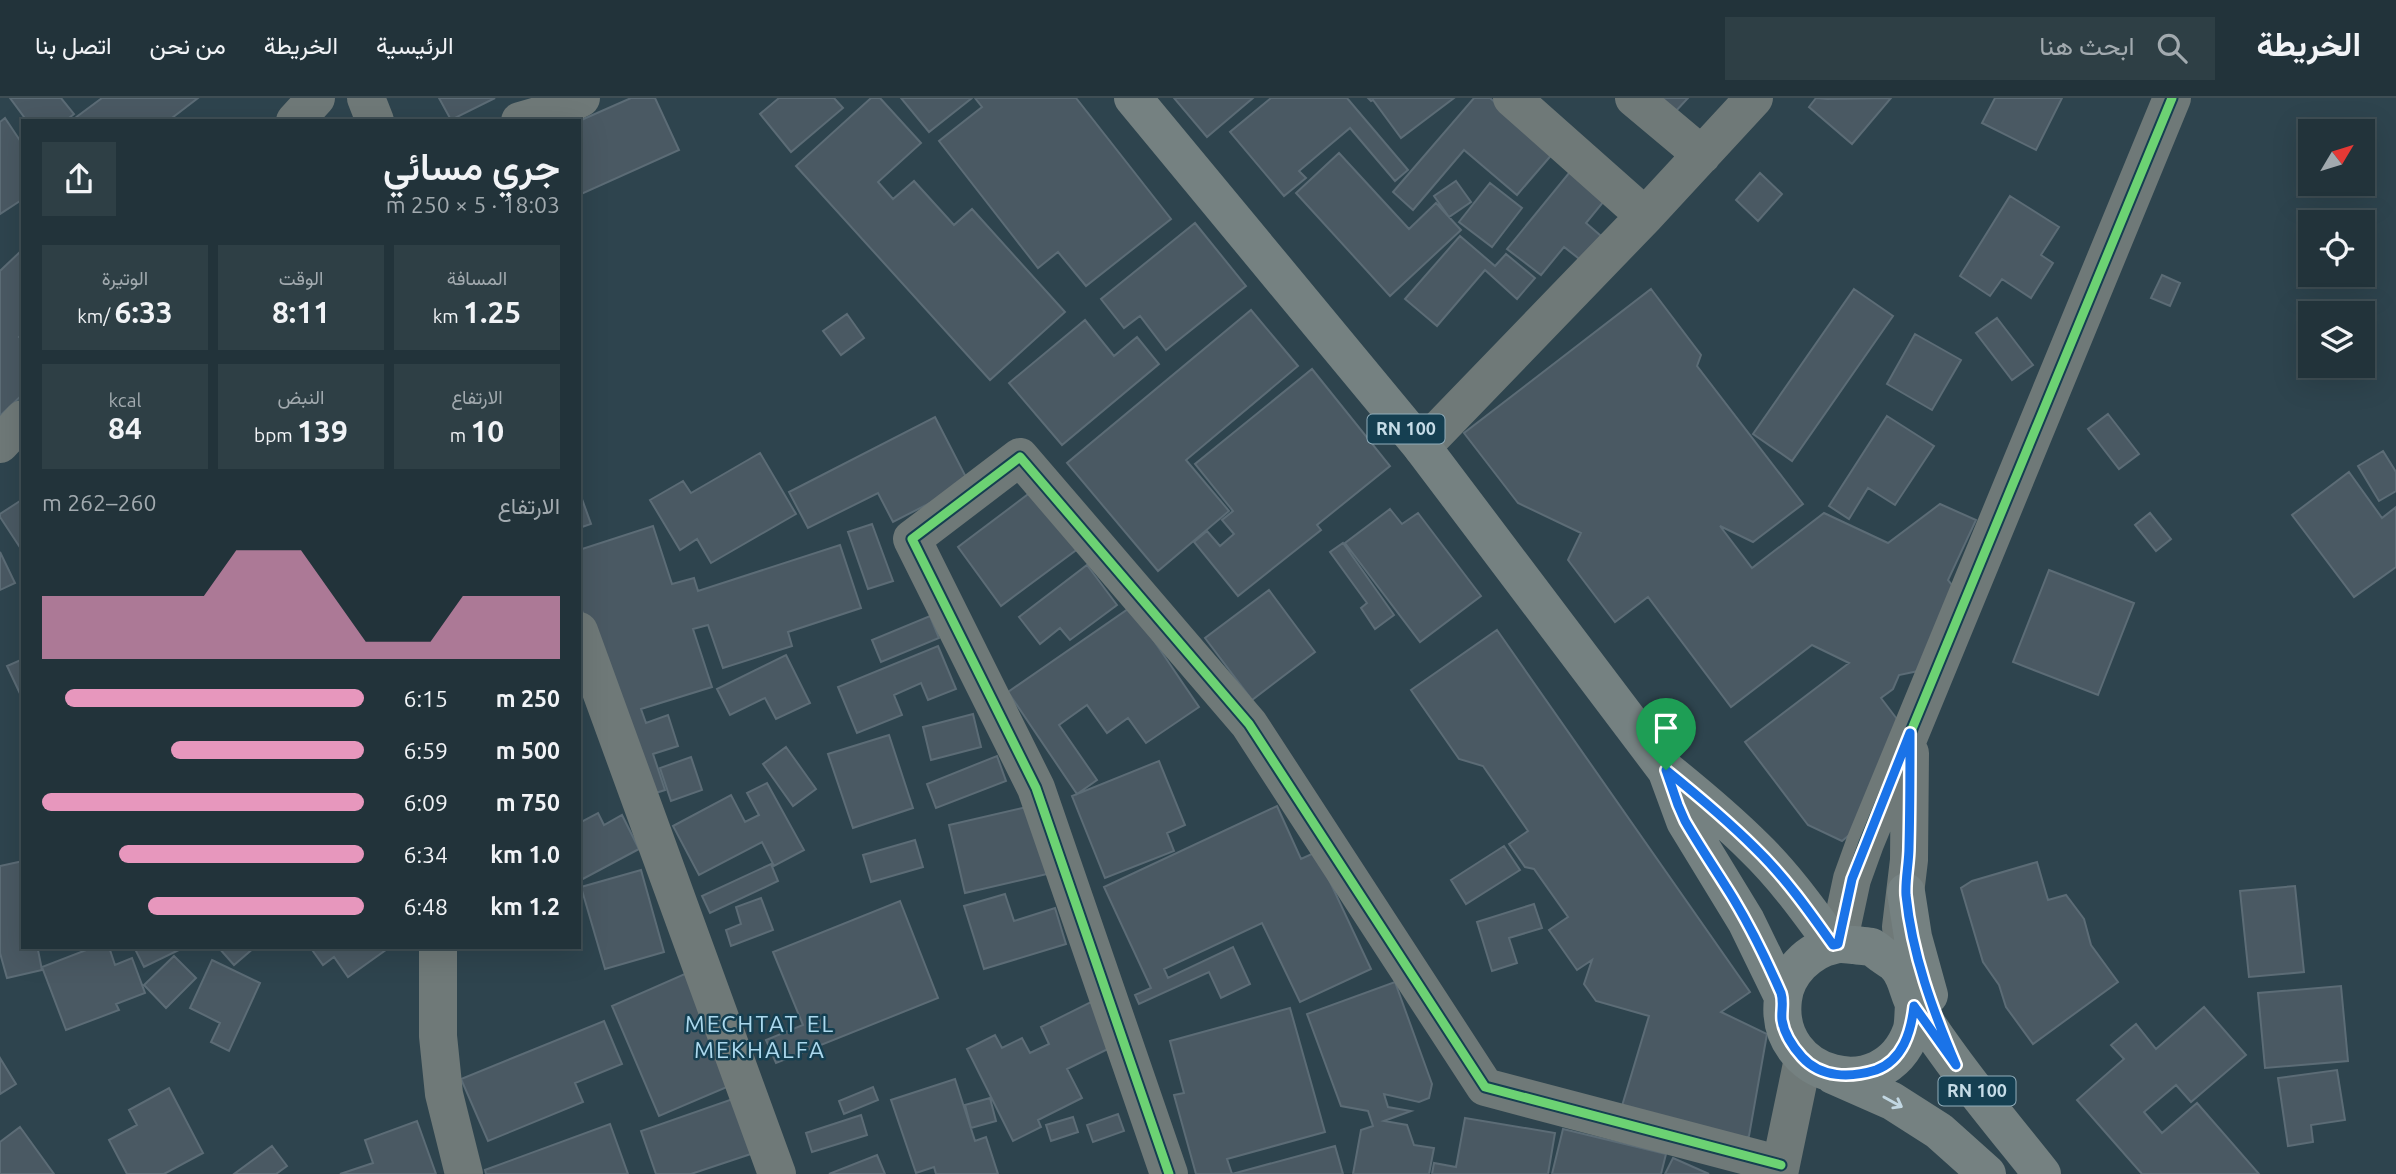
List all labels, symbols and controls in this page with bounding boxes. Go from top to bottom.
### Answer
search box [1725,17,2215,80]
text: الخريطة [2257,25,2361,62]
icon: search [2153,29,2191,67]
text: ابحث هنا [2039,31,2135,60]
text: اتصل بنا [35,32,112,59]
text: من نحن [150,32,226,59]
text: الخريطة [264,32,338,59]
text: الرئيسية [376,32,454,59]
north arrow [2298,119,2375,196]
map controls [2298,119,2375,378]
button: share [42,142,116,216]
text: جري مسائي [383,145,560,187]
text: 18:03 · 5 × 250 m [386,192,560,217]
button: locate [2298,210,2375,287]
text: الوتيرة [102,267,148,289]
text: الوقت [279,267,323,289]
text: المسافة [447,267,507,289]
text: 6:33 [115,295,173,329]
text: 8:11 [272,295,330,329]
text: 1.25 [463,295,521,329]
button: layers [2298,301,2375,378]
text: /km [77,305,115,327]
text: km [433,305,463,327]
text: النبض [277,386,325,408]
text: الارتفاع [451,386,503,408]
text: kcal [109,389,141,411]
text: 84 [108,411,142,445]
text: 139 [297,414,348,448]
text: 10 [470,414,504,448]
road number: RN 100 [1368,414,1444,444]
text: bpm [254,424,297,446]
text: m [450,424,470,446]
text: 260–262 m [42,490,156,515]
text: الارتفاع [498,493,560,518]
text: 6:15 [403,686,448,711]
text: 250 m [496,686,560,711]
pin [1636,698,1696,770]
icon: arrive [1647,709,1685,747]
text: 6:59 [403,738,448,763]
text: 500 m [496,738,560,763]
text: 6:09 [403,790,448,815]
text: 750 m [496,790,560,815]
text: 6:34 [403,842,448,867]
text: 1.0 km [490,842,560,867]
text: 6:48 [403,894,448,919]
text: 1.2 km [490,894,560,919]
district label: MECHTAT EL MEKHALFA [685,1011,835,1062]
road number: RN 100 [1938,1076,2016,1106]
one-way arrow [1883,1096,1903,1110]

